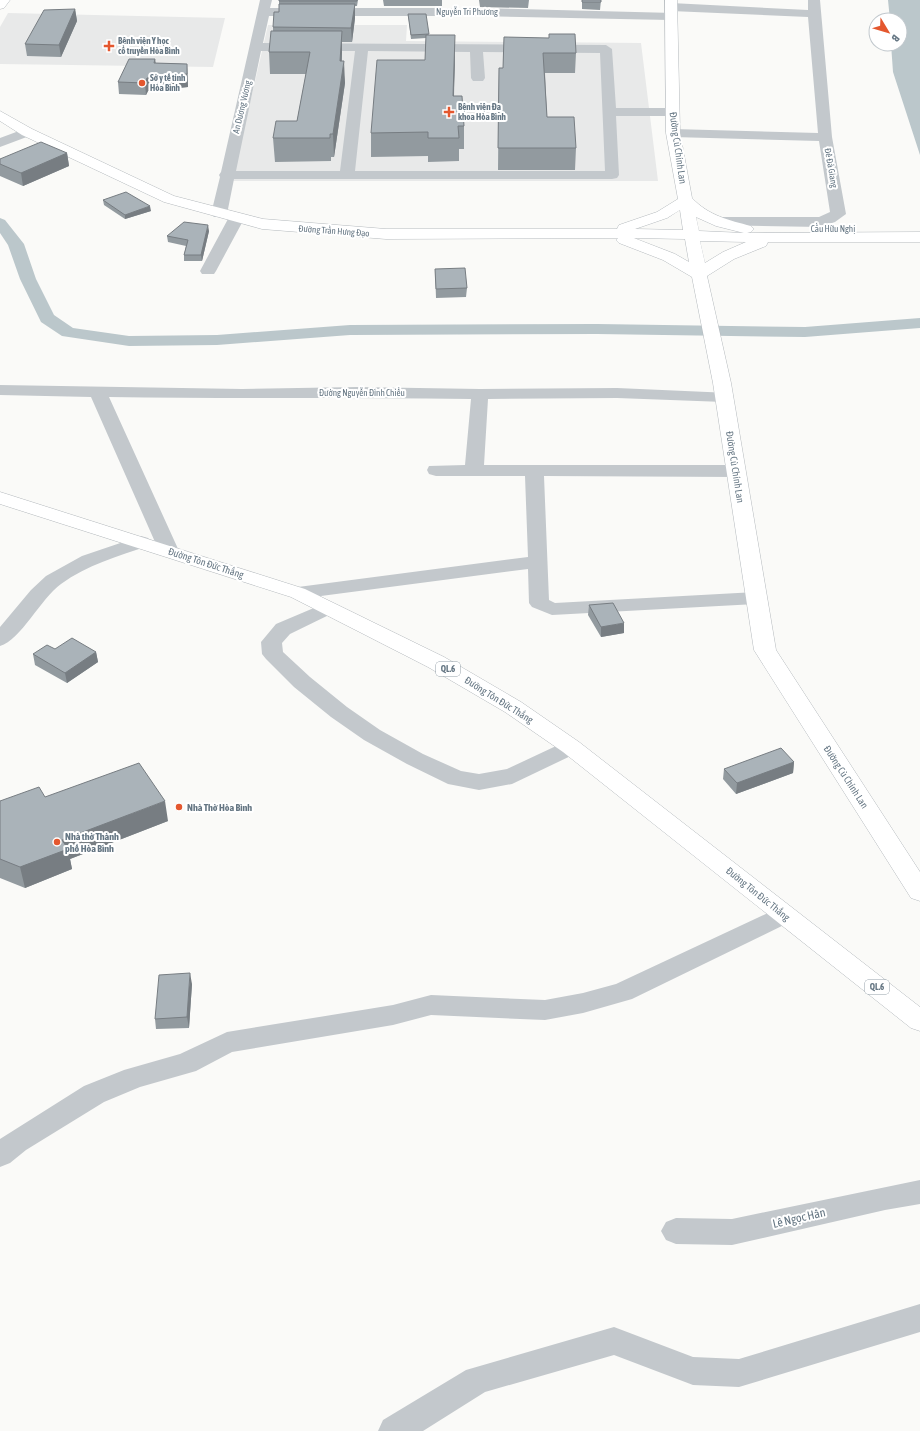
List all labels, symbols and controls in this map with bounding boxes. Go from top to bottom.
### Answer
street label: Nguyễn Tri Phương [436,6,498,17]
north arrow [868,12,908,52]
text: B [889,32,902,45]
place label: Bệnh viện Y học cổ truyền Hòa Bình [118,36,180,56]
marker: Bệnh viện Y học cổ truyền Hòa Bình [103,40,115,52]
place label: Sở y tế tỉnh Hòa Bình [150,72,186,93]
marker: Sở y tế tỉnh Hòa Bình [137,78,147,88]
street label: An Dương Vương [231,79,253,135]
place label: Bệnh viện Đa khoa Hòa Bình [458,102,507,122]
marker: Bệnh viện Đa khoa Hòa Bình [443,106,455,118]
street label: Đường Cù Chính Lan [668,111,689,185]
street label: Đê Đà Giang [823,147,839,189]
street label: Đường Trần Hưng Đạo [298,223,370,238]
street label: Cầu Hữu Nghị [811,223,855,234]
street label: Đường Nguyễn Đình Chiểu [319,387,405,398]
street label: Đường Cù Chính Lan [724,430,746,504]
street label: Đường Tôn Đức Thắng [167,546,246,581]
road number: QL.6 [436,662,460,676]
street label: Đường Tôn Đức Thắng [463,674,536,726]
street label: Đường Cù Chính Lan [822,744,870,810]
marker: Nhà Thờ Hòa Bình [174,802,184,812]
place label: Nhà Thờ Hòa Bình [187,802,252,813]
place label: Nhà thờ Thành phố Hòa Bình [65,831,119,854]
marker: Nhà thờ Thành phố Hòa Bình [52,837,62,847]
street label: Đường Tôn Đức Thắng [724,865,793,923]
road number: QL.6 [865,980,889,994]
street label: Lê Ngọc Hân [771,1205,827,1231]

